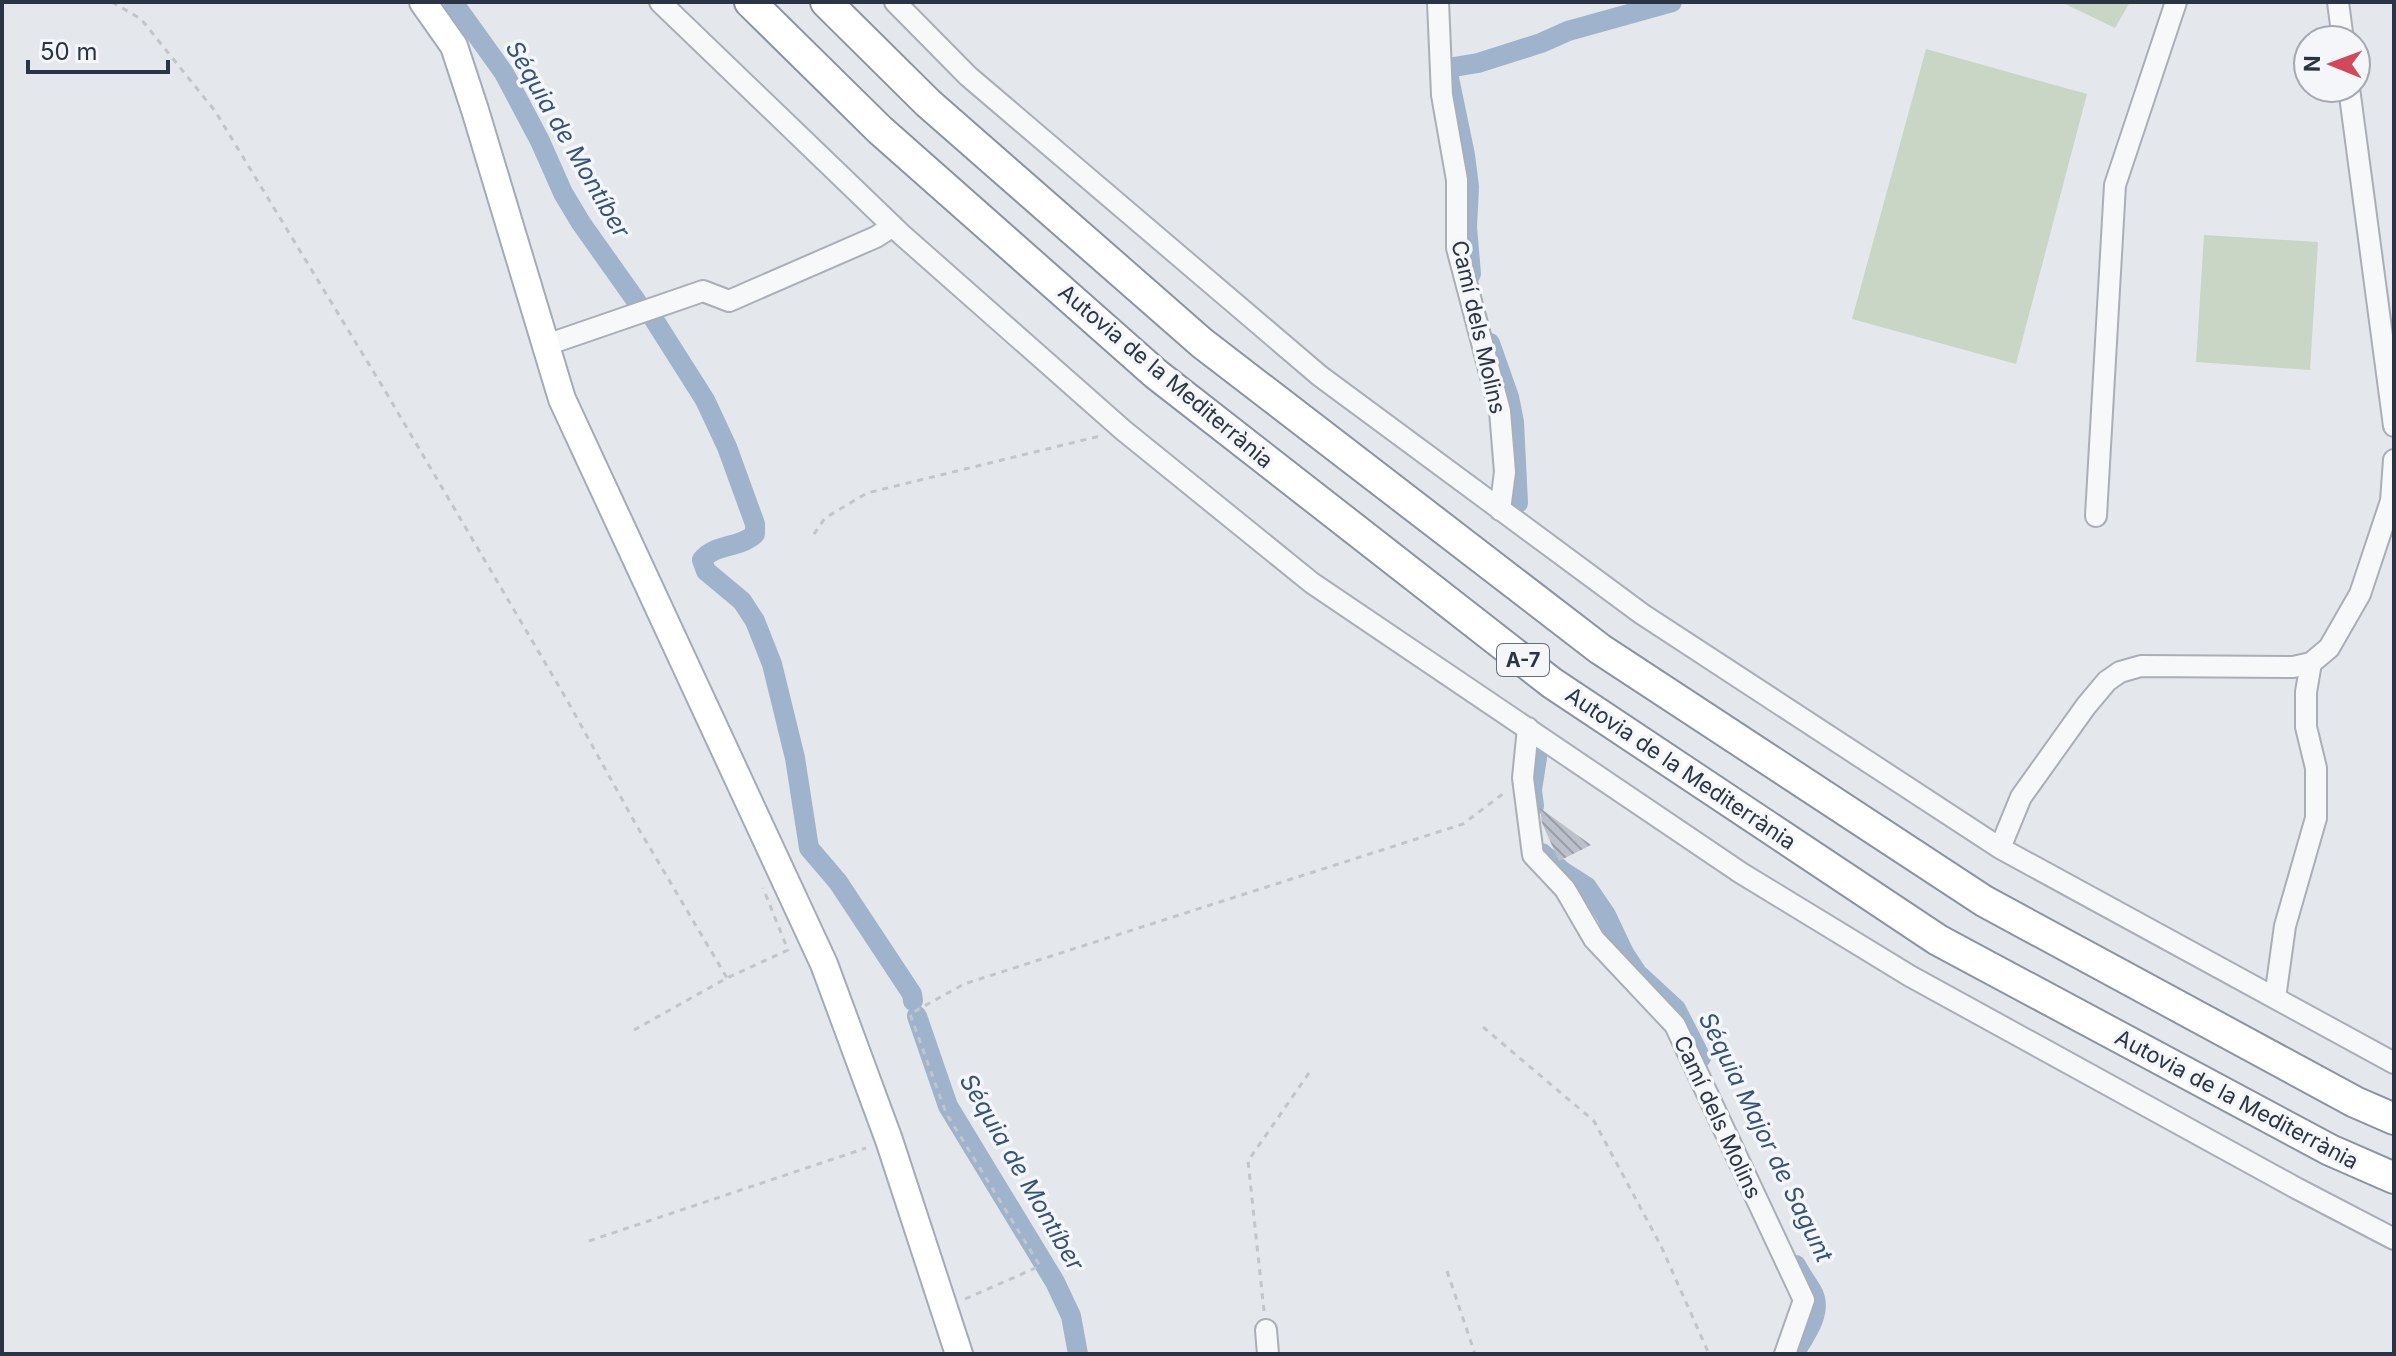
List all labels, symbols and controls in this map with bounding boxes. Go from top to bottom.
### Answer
scale bar [28,24,168,74]
north arrow [2292,24,2372,104]
water label: Séquia de Montíber [500,36,637,243]
text: 50 m [40,37,98,66]
text: N [2299,55,2325,72]
street label: Camí dels Molins [1446,238,1512,416]
street label: Autovia de la Mediterrània [1054,279,1278,473]
road number: A-7 [1497,644,1549,676]
street label: Autovia de la Mediterrània [1561,681,1801,855]
water label: Séquia Major de Sagunt [1693,1007,1840,1268]
street label: Autovia de la Mediterrània [2111,1024,2363,1174]
street label: Camí dels Molins [1669,1031,1767,1203]
water label: Séquia de Montíber [954,1069,1091,1276]

